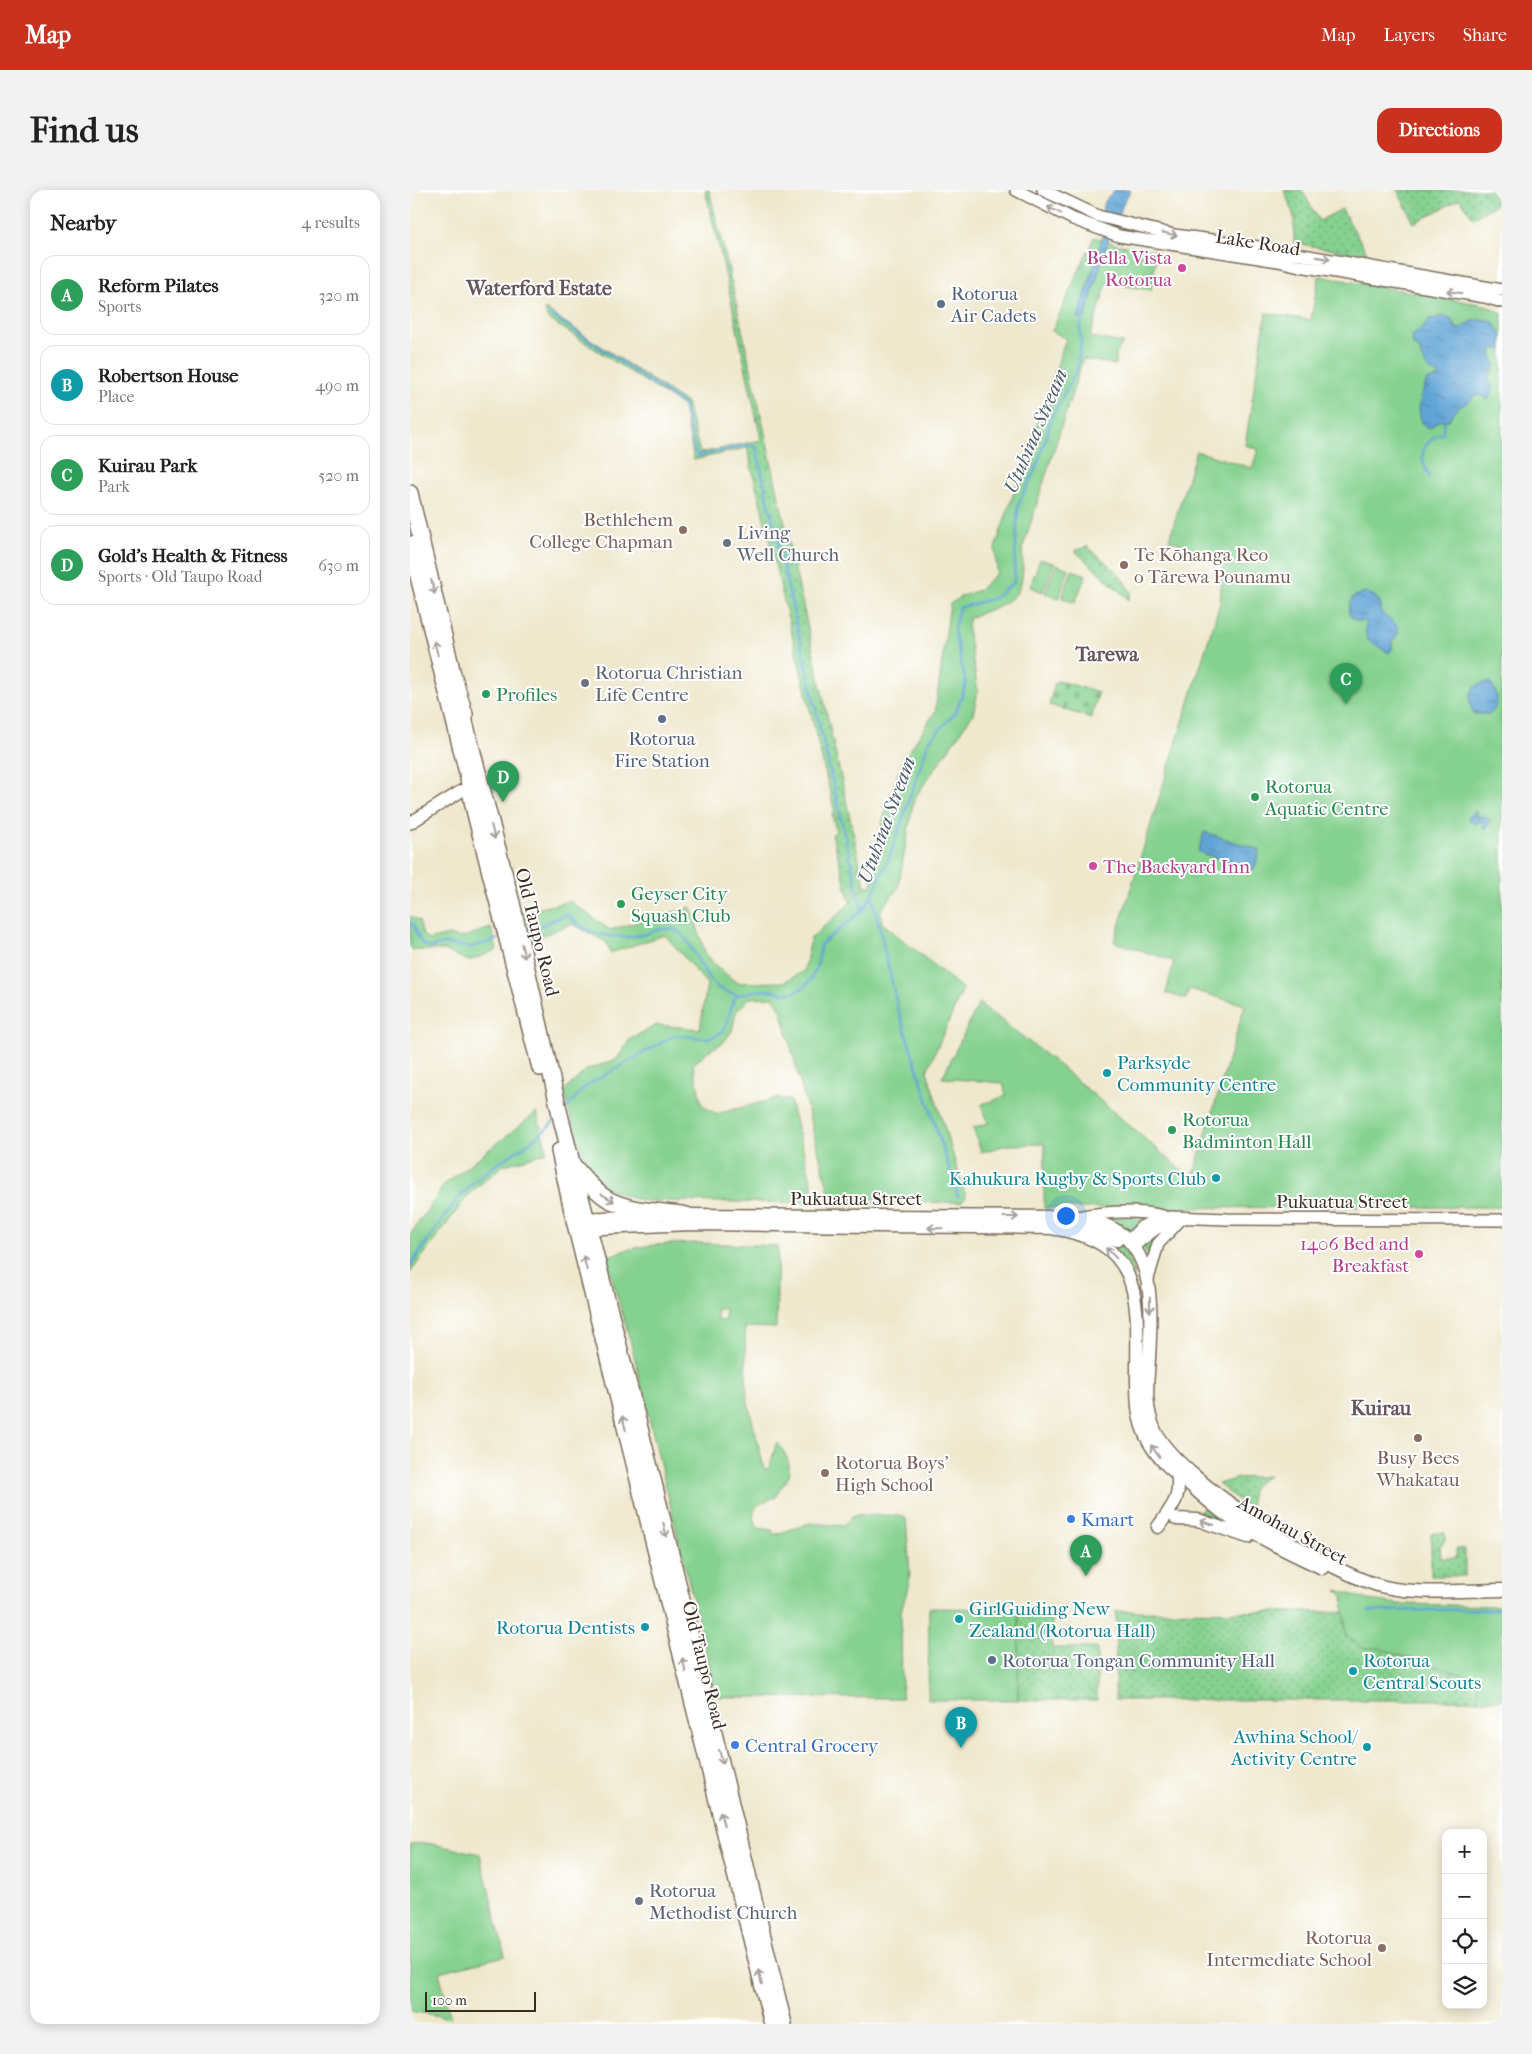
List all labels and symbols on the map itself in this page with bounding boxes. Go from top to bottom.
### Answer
one-way arrow [1047,205,1062,215]
street label: Lake Road [1214,225,1302,261]
one-way arrow [1162,229,1178,239]
place label: Bella Vista Rotorua [1086,247,1172,291]
one-way arrow [1315,254,1331,264]
marker: Bella Vista Rotorua [1176,262,1188,274]
district label: Waterford Estate [465,277,612,300]
place label: Rotorua Air Cadets [950,283,1036,327]
one-way arrow [1447,286,1463,296]
marker: Rotorua Air Cadets [935,298,947,310]
water label: Utuhina Stream [999,365,1072,497]
place label: Bethlehem College Chapman [529,509,673,553]
place label: Living Well Church [736,522,840,566]
marker: Bethlehem College Chapman [677,524,689,536]
marker: Living Well Church [721,537,733,549]
place label: Te Kōhanga Reo o Tārewa Pounamu [1134,544,1291,588]
marker: Te Kōhanga Reo o Tārewa Pounamu [1118,559,1130,571]
one-way arrow [429,578,438,594]
one-way arrow [431,641,440,657]
district label: Tarewa [1074,643,1139,666]
place label: Rotorua Christian Life Centre [595,662,743,706]
pin: C [1330,663,1362,704]
marker: Rotorua Christian Life Centre [579,677,591,689]
place label: Profiles [496,684,557,706]
marker: Profiles [480,688,492,700]
marker: Rotorua Fire Station [656,713,668,725]
place label: Rotorua Fire Station [614,728,710,772]
water label: Utuhina Stream [853,754,920,887]
pin: D [487,761,519,802]
place label: Rotorua Aquatic Centre [1264,776,1389,820]
marker: Rotorua Aquatic Centre [1249,791,1261,803]
one-way arrow [489,824,498,840]
place label: The Backyard Inn [1103,856,1250,878]
marker: The Backyard Inn [1087,860,1099,872]
street label: Old Taupo Road [510,866,564,999]
place label: Geyser City Squash Club [631,883,730,927]
marker: Geyser City Squash Club [615,898,627,910]
one-way arrow [519,942,528,958]
place label: Parksyde Community Centre [1117,1052,1276,1096]
marker: Parksyde Community Centre [1101,1067,1113,1079]
place label: Rotorua Badminton Hall [1182,1109,1312,1153]
marker: Rotorua Badminton Hall [1166,1124,1178,1136]
place label: Kahukura Rugby & Sports Club [949,1168,1206,1190]
marker: Kahukura Rugby & Sports Club [1210,1172,1222,1184]
street label: Pukuatua Street [790,1188,922,1210]
street label: Pukuatua Street [1276,1191,1408,1213]
one-way arrow [600,1193,614,1203]
your location [1053,1203,1079,1229]
one-way arrow [1003,1212,1019,1222]
one-way arrow [927,1223,943,1232]
place label: 1406 Bed and Breakfast [1300,1233,1410,1277]
one-way arrow [1106,1247,1118,1259]
marker: 1406 Bed and Breakfast [1413,1248,1425,1260]
one-way arrow [580,1255,589,1271]
one-way arrow [1145,1296,1155,1313]
district label: Kuirau [1351,1397,1412,1420]
one-way arrow [619,1415,628,1431]
marker: Busy Bees Whakatau [1412,1432,1424,1444]
one-way arrow [1150,1444,1160,1458]
place label: Busy Bees Whakatau [1376,1447,1460,1491]
place label: Rotorua Boys' High School [835,1452,949,1496]
marker: Rotorua Boys' High School [819,1467,831,1479]
street label: Amohau Street [1233,1491,1351,1570]
place label: Kmart [1081,1509,1135,1531]
marker: Kmart [1065,1513,1077,1525]
one-way arrow [1199,1517,1215,1527]
one-way arrow [661,1521,670,1537]
pin: A [1070,1535,1102,1576]
place label: GirlGuiding New Zealand (Rotorua Hall) [969,1598,1155,1642]
street label: Old Taupo Road [677,1599,731,1732]
marker: GirlGuiding New Zealand (Rotorua Hall) [953,1613,965,1625]
place label: Rotorua Dentists [496,1617,635,1639]
marker: Rotorua Dentists [639,1621,651,1633]
place label: Rotorua Tongan Community Hall [1002,1650,1275,1672]
place label: Rotorua Central Scouts [1363,1650,1481,1694]
marker: Rotorua Tongan Community Hall [986,1654,998,1666]
one-way arrow [679,1658,688,1674]
marker: Rotorua Central Scouts [1347,1665,1359,1677]
pin: B [945,1707,977,1748]
place label: Awhina School/ Activity Centre [1230,1726,1358,1770]
place label: Central Grocery [745,1735,879,1757]
marker: Central Grocery [729,1739,741,1751]
marker: Awhina School/ Activity Centre [1361,1741,1373,1753]
one-way arrow [717,1749,726,1765]
one-way arrow [717,1811,726,1827]
place label: Rotorua Methodist Church [649,1880,798,1924]
marker: Rotorua Methodist Church [633,1895,645,1907]
place label: Rotorua Intermediate School [1206,1927,1372,1971]
marker: Rotorua Intermediate School [1376,1942,1388,1954]
one-way arrow [755,1969,764,1985]
scale bar [425,1989,536,2012]

